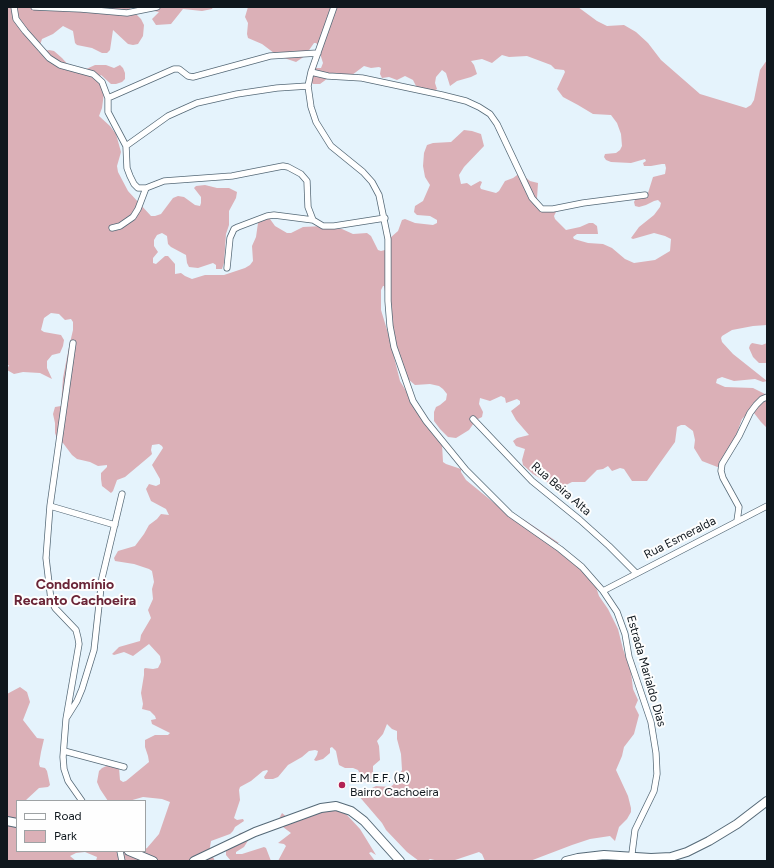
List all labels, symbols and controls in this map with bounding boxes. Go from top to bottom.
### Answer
street label: Rua Beira Alta [528,459,594,519]
street label: Rua Esmeralda [642,514,718,562]
district label: Condomínio Recanto Cachoeira [14,577,136,610]
street label: Estrada Marialdo Dias [623,614,669,728]
place label: E.M.E.F. (R) Bairro Cachoeira [350,771,439,799]
marker: E.M.E.F. (R) Bairro Cachoeira [337,780,347,790]
legend [16,800,146,852]
text: Road [54,809,82,823]
text: Park [54,829,77,843]

